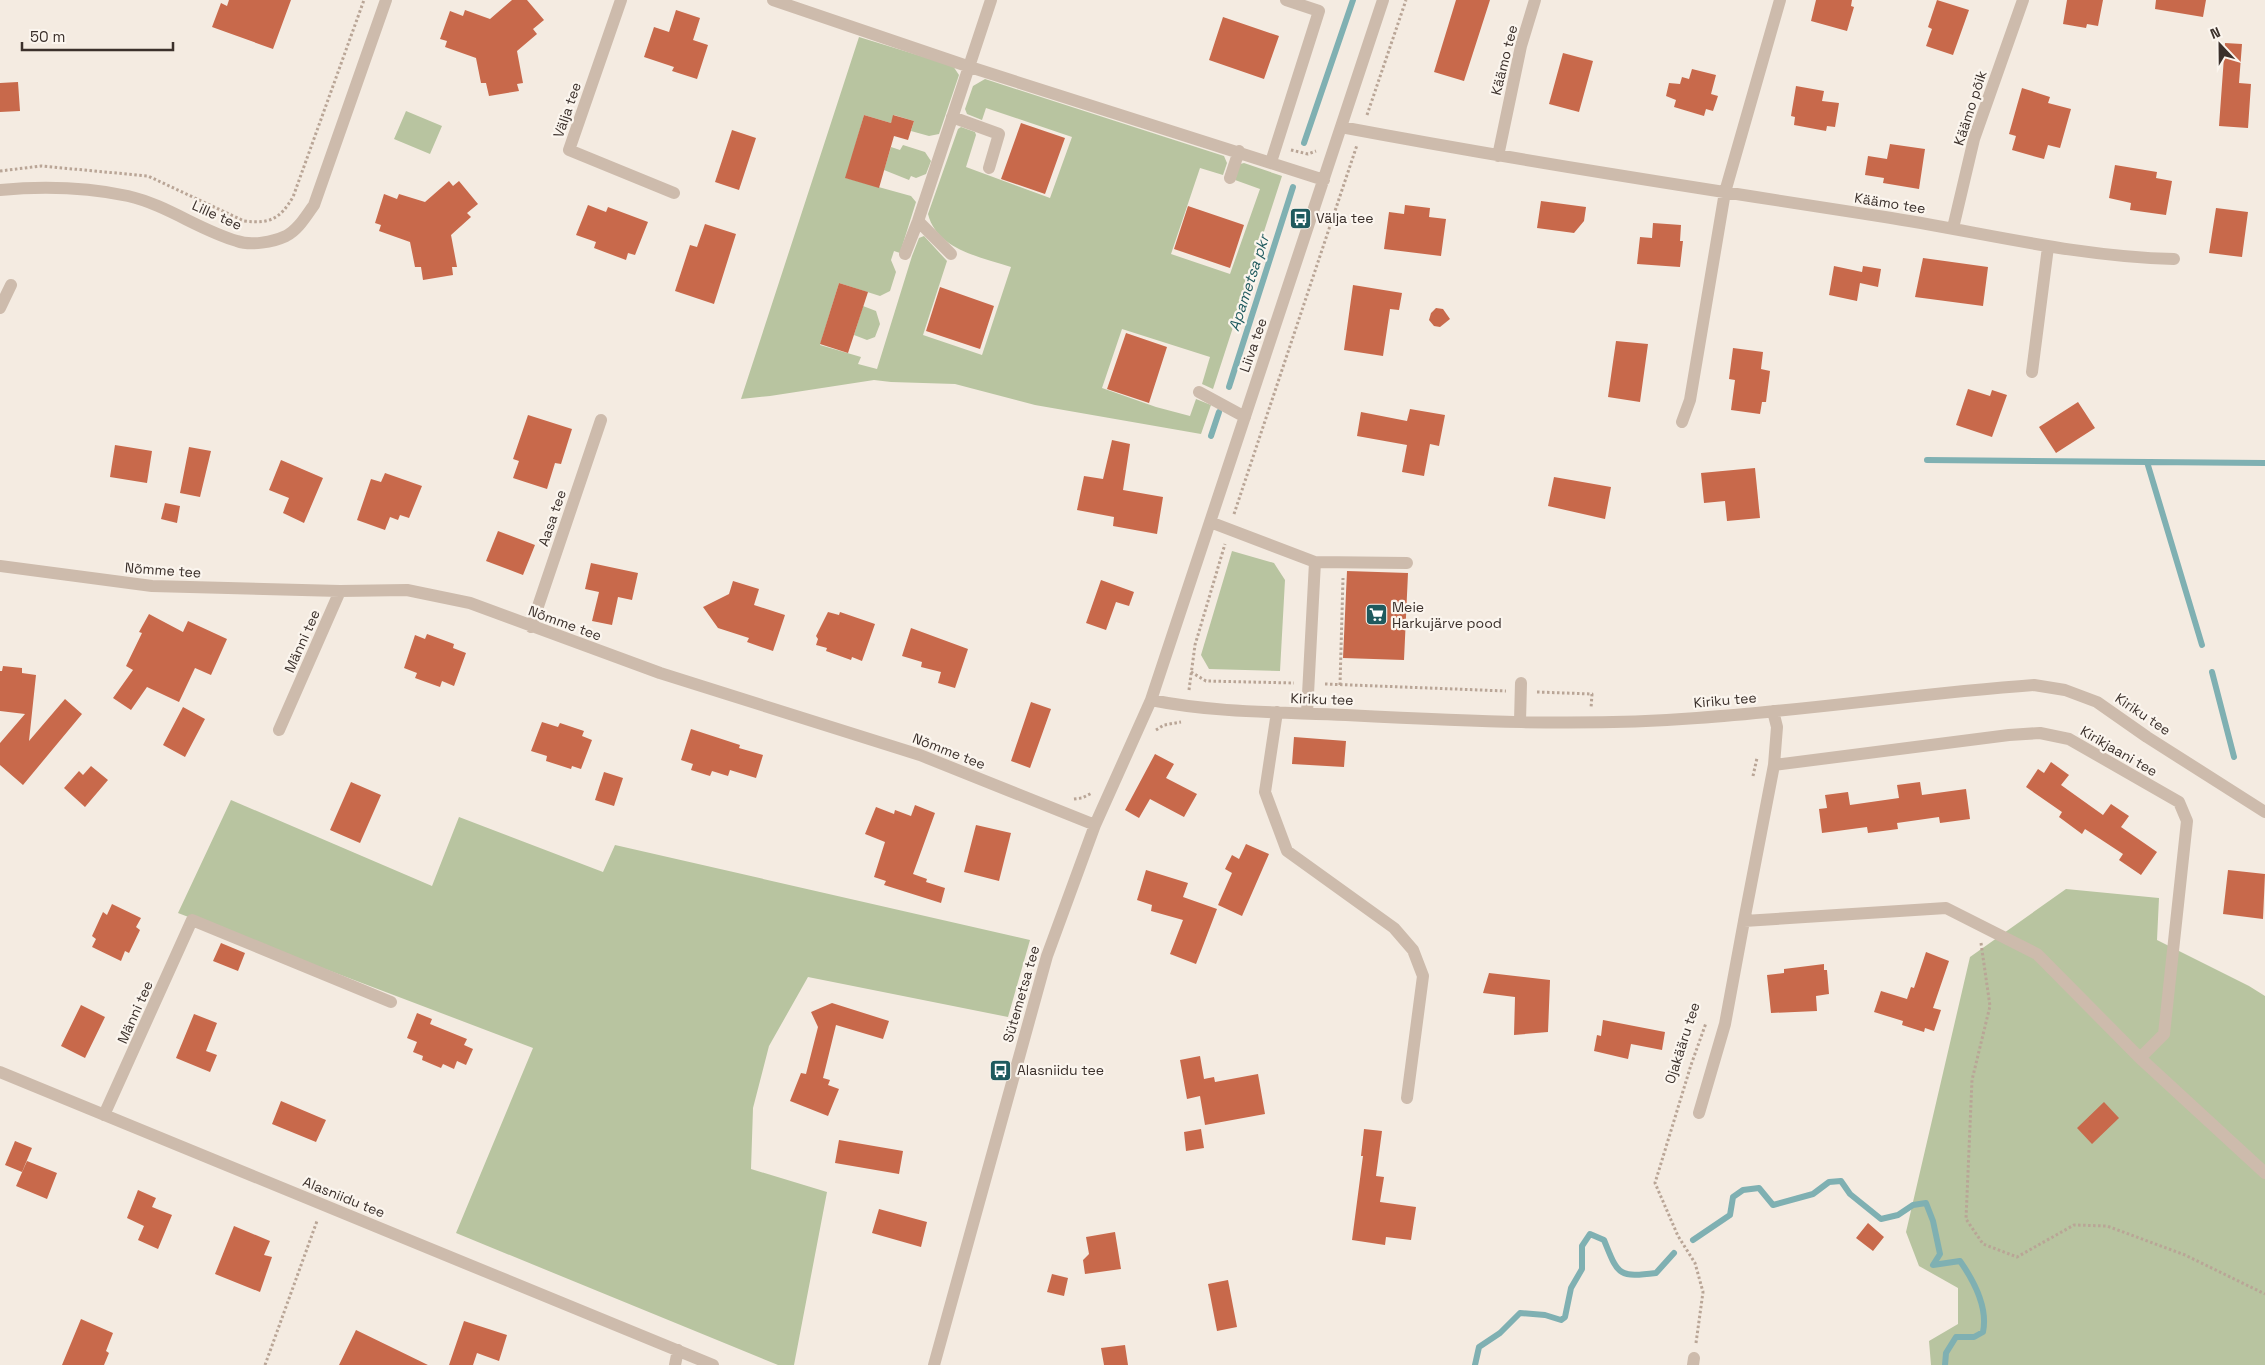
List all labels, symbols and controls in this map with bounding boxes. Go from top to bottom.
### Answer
scale bar [22,20,174,52]
north arrow [2195,20,2245,70]
street label: Käämo tee [1487,23,1521,97]
text: N [2207,23,2223,43]
text: 50 m [30,27,65,46]
street label: Käämo põik [1949,68,1991,148]
street label: Välja tee [549,80,585,140]
street label: Käämo tee [1853,189,1927,217]
street label: Lille tee [189,196,245,234]
bus stop icon: Välja tee [1288,206,1312,230]
place label: Välja tee [1316,209,1374,227]
water label: Apametsa pkr [1224,231,1273,333]
street label: Liiva tee [1235,315,1271,375]
street label: Aasa tee [534,487,570,549]
street label: Nõmme tee [124,558,202,582]
place label: Meie Harkujärve pood [1392,598,1502,632]
street label: Nõmme tee [526,601,604,645]
supermarket icon: Meie Harkujärve pood [1364,603,1388,627]
street label: Männi tee [280,607,324,675]
street label: Kiriku tee [1693,688,1757,712]
street label: Kiriku tee [1290,689,1354,709]
street label: Kiriku tee [2112,689,2174,739]
street label: Kirikjaani tee [2077,722,2161,780]
street label: Nõmme tee [910,729,988,773]
street label: Sütemetsa tee [999,944,1043,1044]
street label: Männi tee [113,978,157,1046]
street label: Ojakääru tee [1660,1000,1704,1086]
bus stop icon: Alasniidu tee [989,1058,1013,1082]
place label: Alasniidu tee [1017,1061,1104,1079]
street label: Alasniidu tee [300,1172,388,1222]

